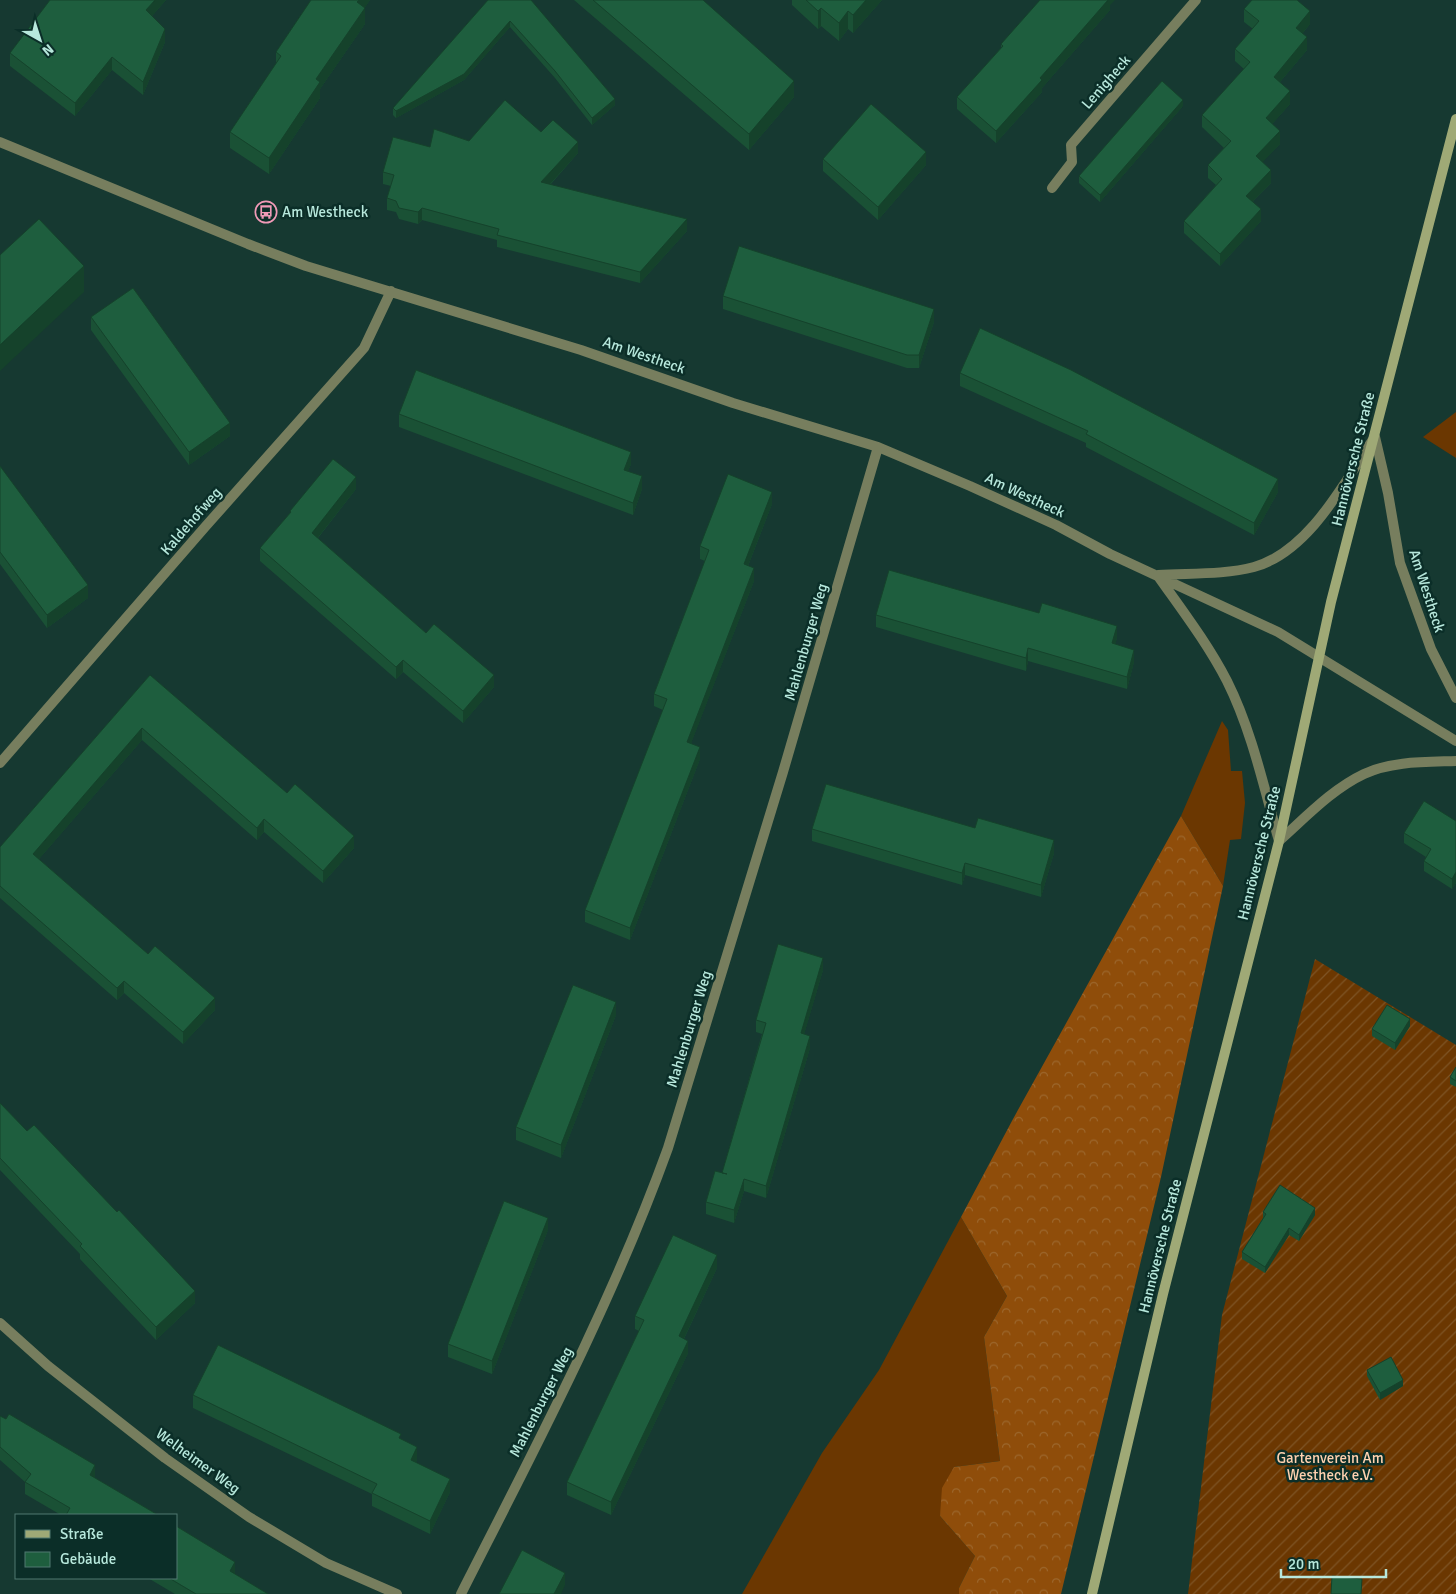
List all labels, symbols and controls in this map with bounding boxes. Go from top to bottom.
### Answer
north arrow [15,15,65,65]
text: N [39,40,57,59]
street label: Lenigheck [1078,51,1135,113]
bus stop icon: Am Westheck [254,200,278,224]
place label: Am Westheck [282,203,369,221]
street label: Am Westheck [600,332,688,378]
street label: Hannöversche Straße [1328,390,1378,528]
street label: Am Westheck [982,469,1068,522]
street label: Kaldehofweg [157,483,225,559]
street label: Am Westheck [1405,547,1449,635]
street label: Mahlenburger Weg [781,581,831,703]
street label: Hannöversche Straße [1234,784,1284,922]
street label: Mahlenburger Weg [663,968,715,1090]
street label: Hannöversche Straße [1135,1177,1185,1315]
street label: Mahlenburger Weg [505,1344,577,1460]
street label: Welheimer Weg [152,1424,244,1498]
park label: Gartenverein Am Westheck e.V. [1276,1449,1384,1484]
legend [15,1514,178,1579]
text: Straße [60,1525,104,1543]
scale bar [1281,1546,1386,1578]
text: Gebäude [60,1550,116,1568]
text: 20 m [1288,1555,1319,1573]

